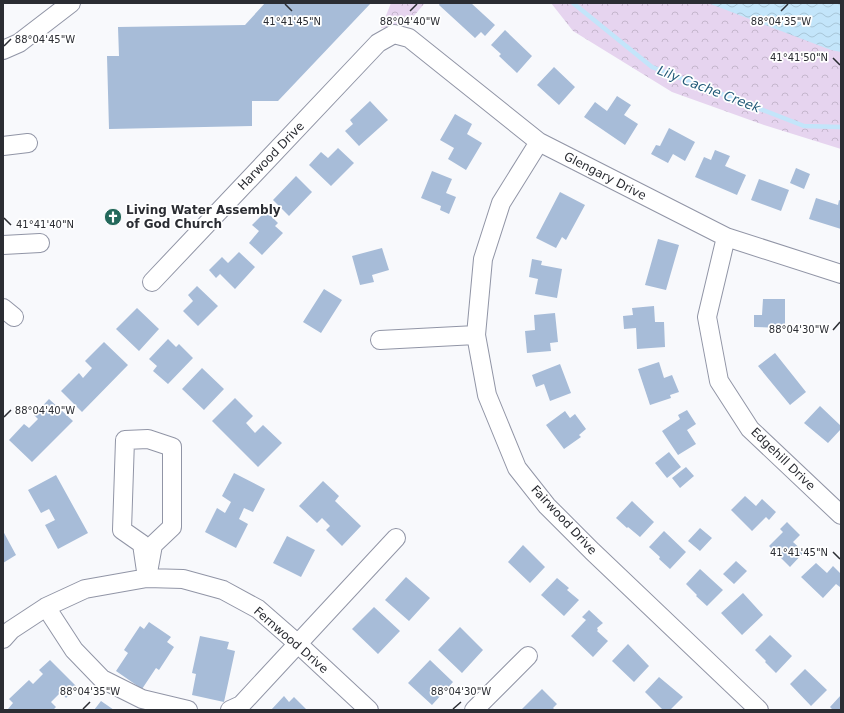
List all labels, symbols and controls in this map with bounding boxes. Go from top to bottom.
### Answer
text: 41°41'45"N [263,16,321,27]
text: 88°04'40"W [380,16,440,27]
text: 88°04'35"W [751,16,811,27]
text: 88°04'45"W [15,34,75,45]
text: 41°41'50"N [770,52,828,63]
water label: Lily Cache Creek [656,63,763,116]
street label: Harwood Drive [235,119,307,193]
street label: Glengary Drive [562,149,648,203]
place label: Living Water Assembly of God Church [126,203,281,231]
church icon: Living Water Assembly of God Church [103,207,123,227]
text: 41°41'40"N [16,219,74,230]
text: 88°04'30"W [769,324,829,335]
text: 88°04'40"W [15,405,75,416]
street label: Edgehill Drive [748,425,818,493]
street label: Fairwood Drive [528,483,600,557]
text: 41°41'45"N [770,547,828,558]
street label: Fernwood Drive [251,604,331,676]
text: 88°04'35"W [60,686,120,697]
text: 88°04'30"W [431,686,491,697]

